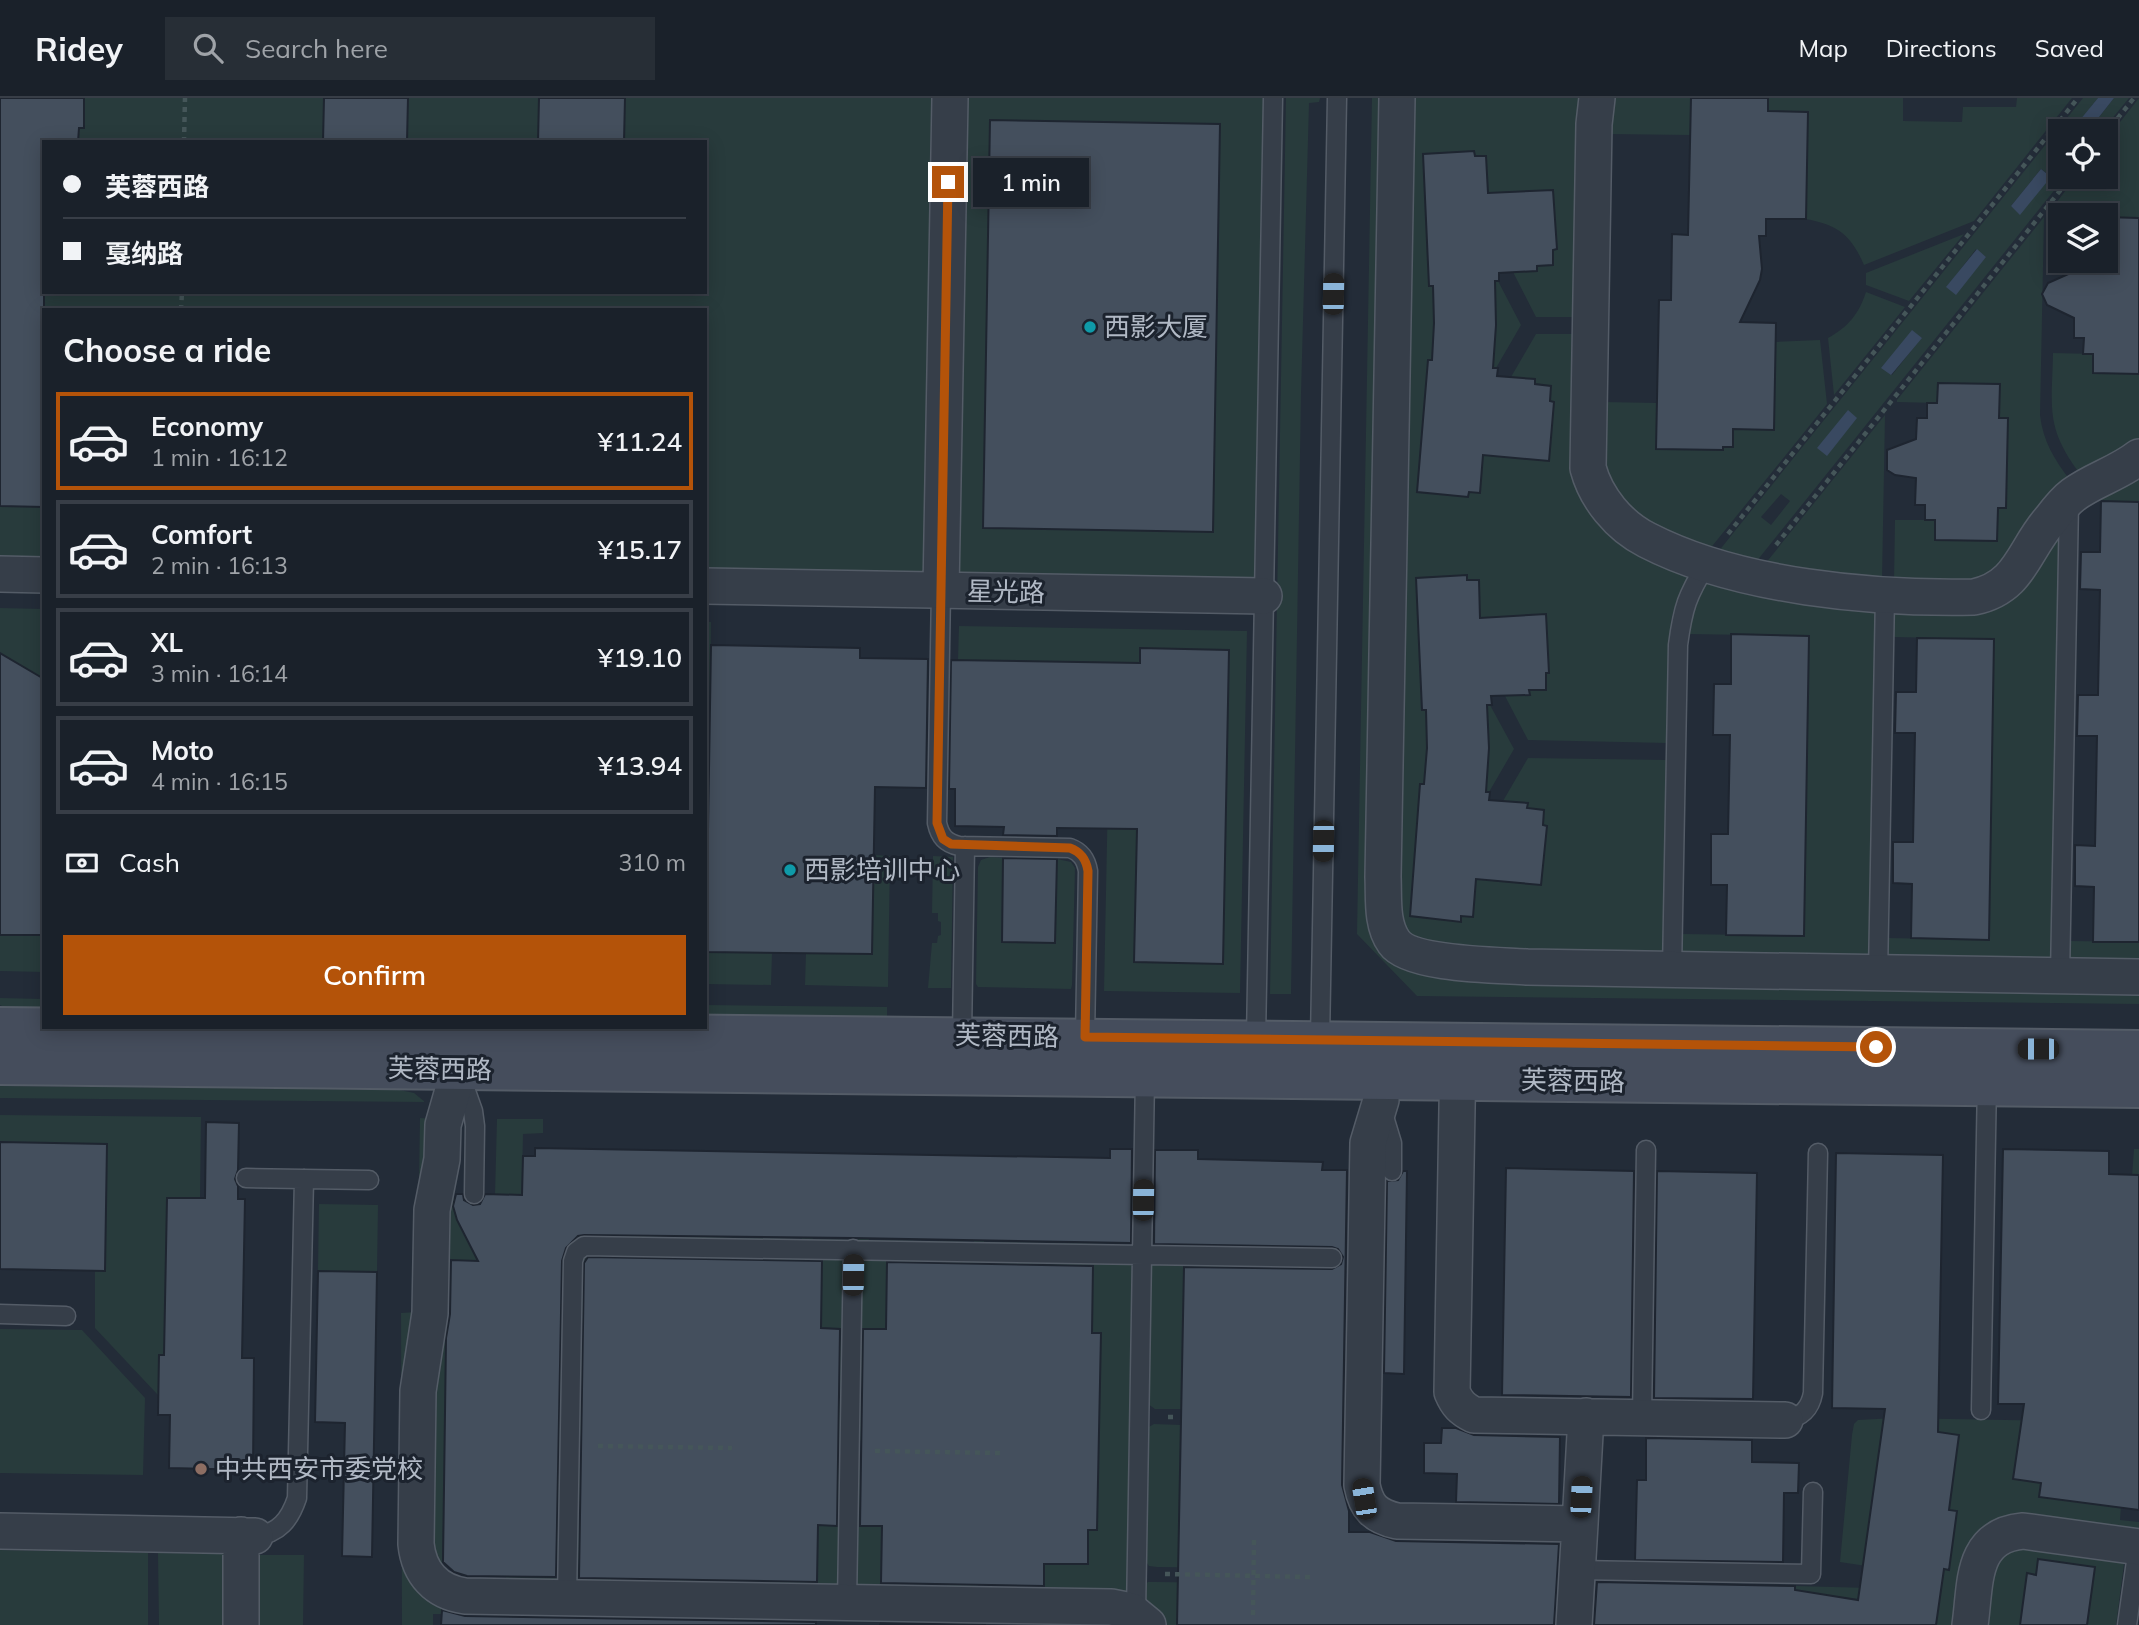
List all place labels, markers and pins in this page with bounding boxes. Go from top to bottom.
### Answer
place label: 西影大厦 [1104,310,1208,343]
marker: 西影大厦 [1082,319,1098,335]
place label: 西影培训中心 [804,853,960,886]
marker: 西影培训中心 [782,862,798,878]
place label: 中共西安市委党校 [215,1452,423,1485]
marker: 中共西安市委党校 [193,1461,209,1477]

